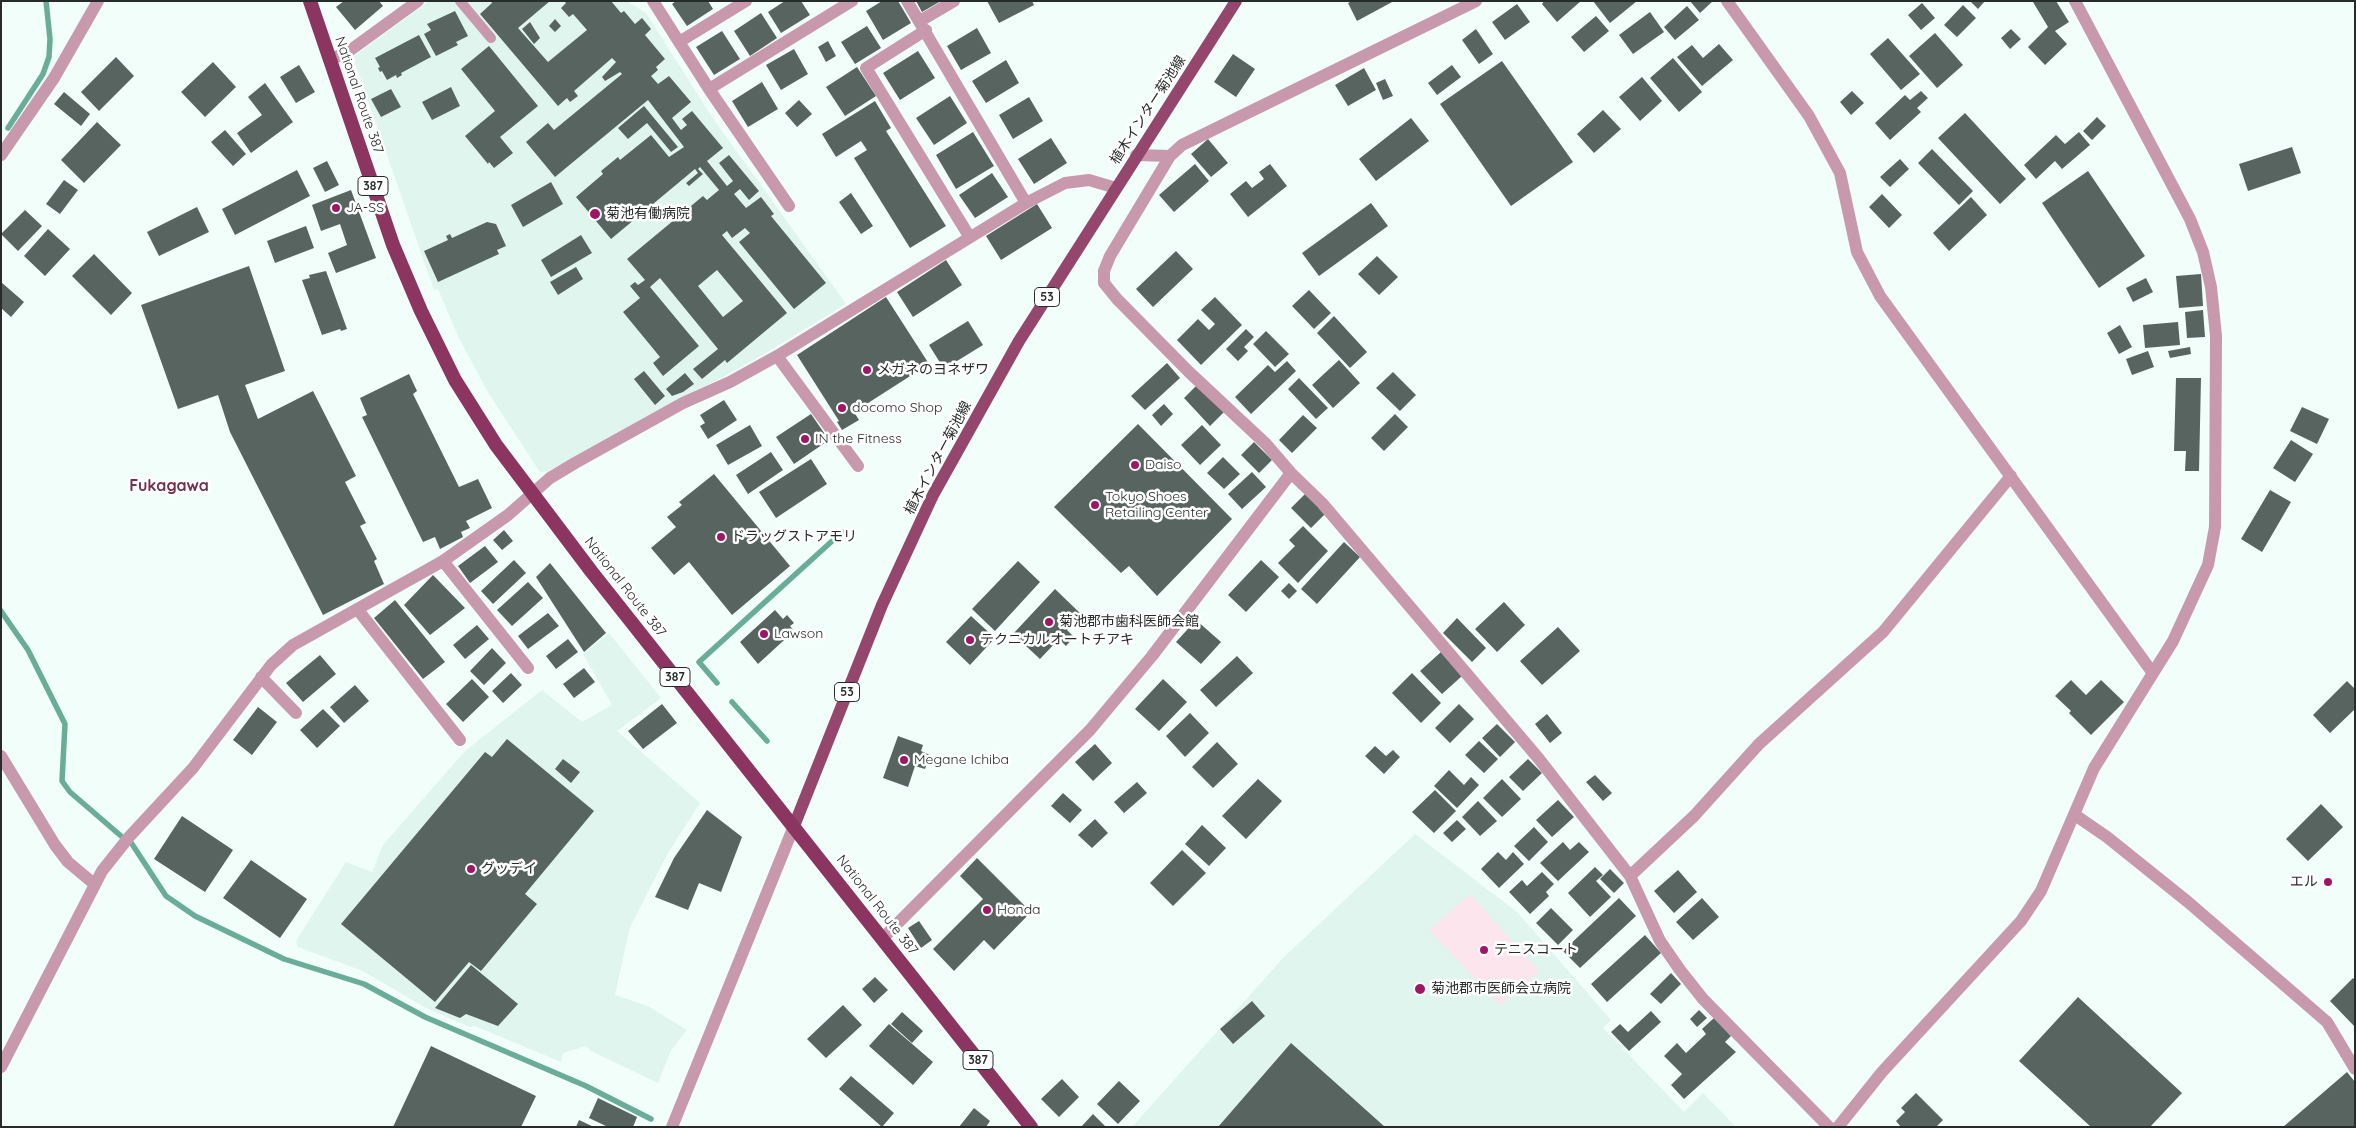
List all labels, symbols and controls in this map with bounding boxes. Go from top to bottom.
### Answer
street label: National Route 387 [331,34,387,156]
street label: 植木インター菊池線 [1107,53,1189,167]
road number: 387 [358,177,388,196]
place label: JA-SS [346,200,384,216]
marker: JA-SS [330,202,342,214]
place label: 菊池有働病院 [606,206,690,222]
marker: 菊池有働病院 [588,207,602,221]
road number: 53 [1034,288,1060,306]
place label: メガネのヨネザワ [877,362,989,378]
marker: メガネのヨネザワ [861,364,873,376]
street label: 植木インター菊池線 [901,398,975,518]
place label: docomo Shop [852,400,942,416]
marker: docomo Shop [836,402,848,414]
place label: IN the Fitness [815,431,902,447]
marker: IN the Fitness [799,433,811,445]
place label: Daiso [1145,457,1182,473]
marker: Daiso [1129,459,1141,471]
district label: Fukagawa [129,476,209,496]
place label: Tokyo Shoes Retailing Center [1105,489,1208,522]
marker: Tokyo Shoes Retailing Center [1089,499,1101,511]
place label: ドラッグストアモリ [731,529,857,545]
marker: ドラッグストアモリ [715,531,727,543]
street label: National Route 387 [581,534,669,640]
place label: 菊池郡市歯科医師会館 [1059,614,1199,630]
marker: 菊池郡市歯科医師会館 [1043,616,1055,628]
place label: Lawson [774,626,823,642]
marker: Lawson [758,628,770,640]
place label: テクニカルオートチアキ [980,632,1134,648]
marker: テクニカルオートチアキ [964,634,976,646]
road number: 387 [660,668,690,686]
road number: 53 [834,682,860,702]
place label: Megane Ichiba [914,752,1009,768]
marker: Megane Ichiba [898,754,910,766]
street label: National Route 387 [833,852,921,958]
place label: グッデイ [481,861,537,877]
marker: グッデイ [465,863,477,875]
place label: エル [2290,874,2318,890]
marker: エル [2322,876,2334,888]
place label: Honda [997,902,1041,918]
marker: Honda [981,904,993,916]
place label: テニスコート [1494,942,1578,958]
marker: テニスコート [1478,944,1490,956]
place label: 菊池郡市医師会立病院 [1431,981,1571,997]
marker: 菊池郡市医師会立病院 [1413,982,1427,996]
road number: 387 [963,1050,993,1070]

